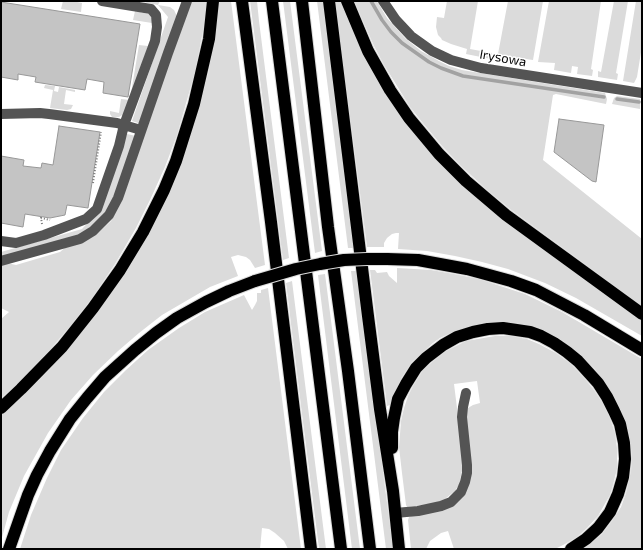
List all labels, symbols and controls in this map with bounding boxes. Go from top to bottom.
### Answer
street label: Irysowa [478,46,528,70]

